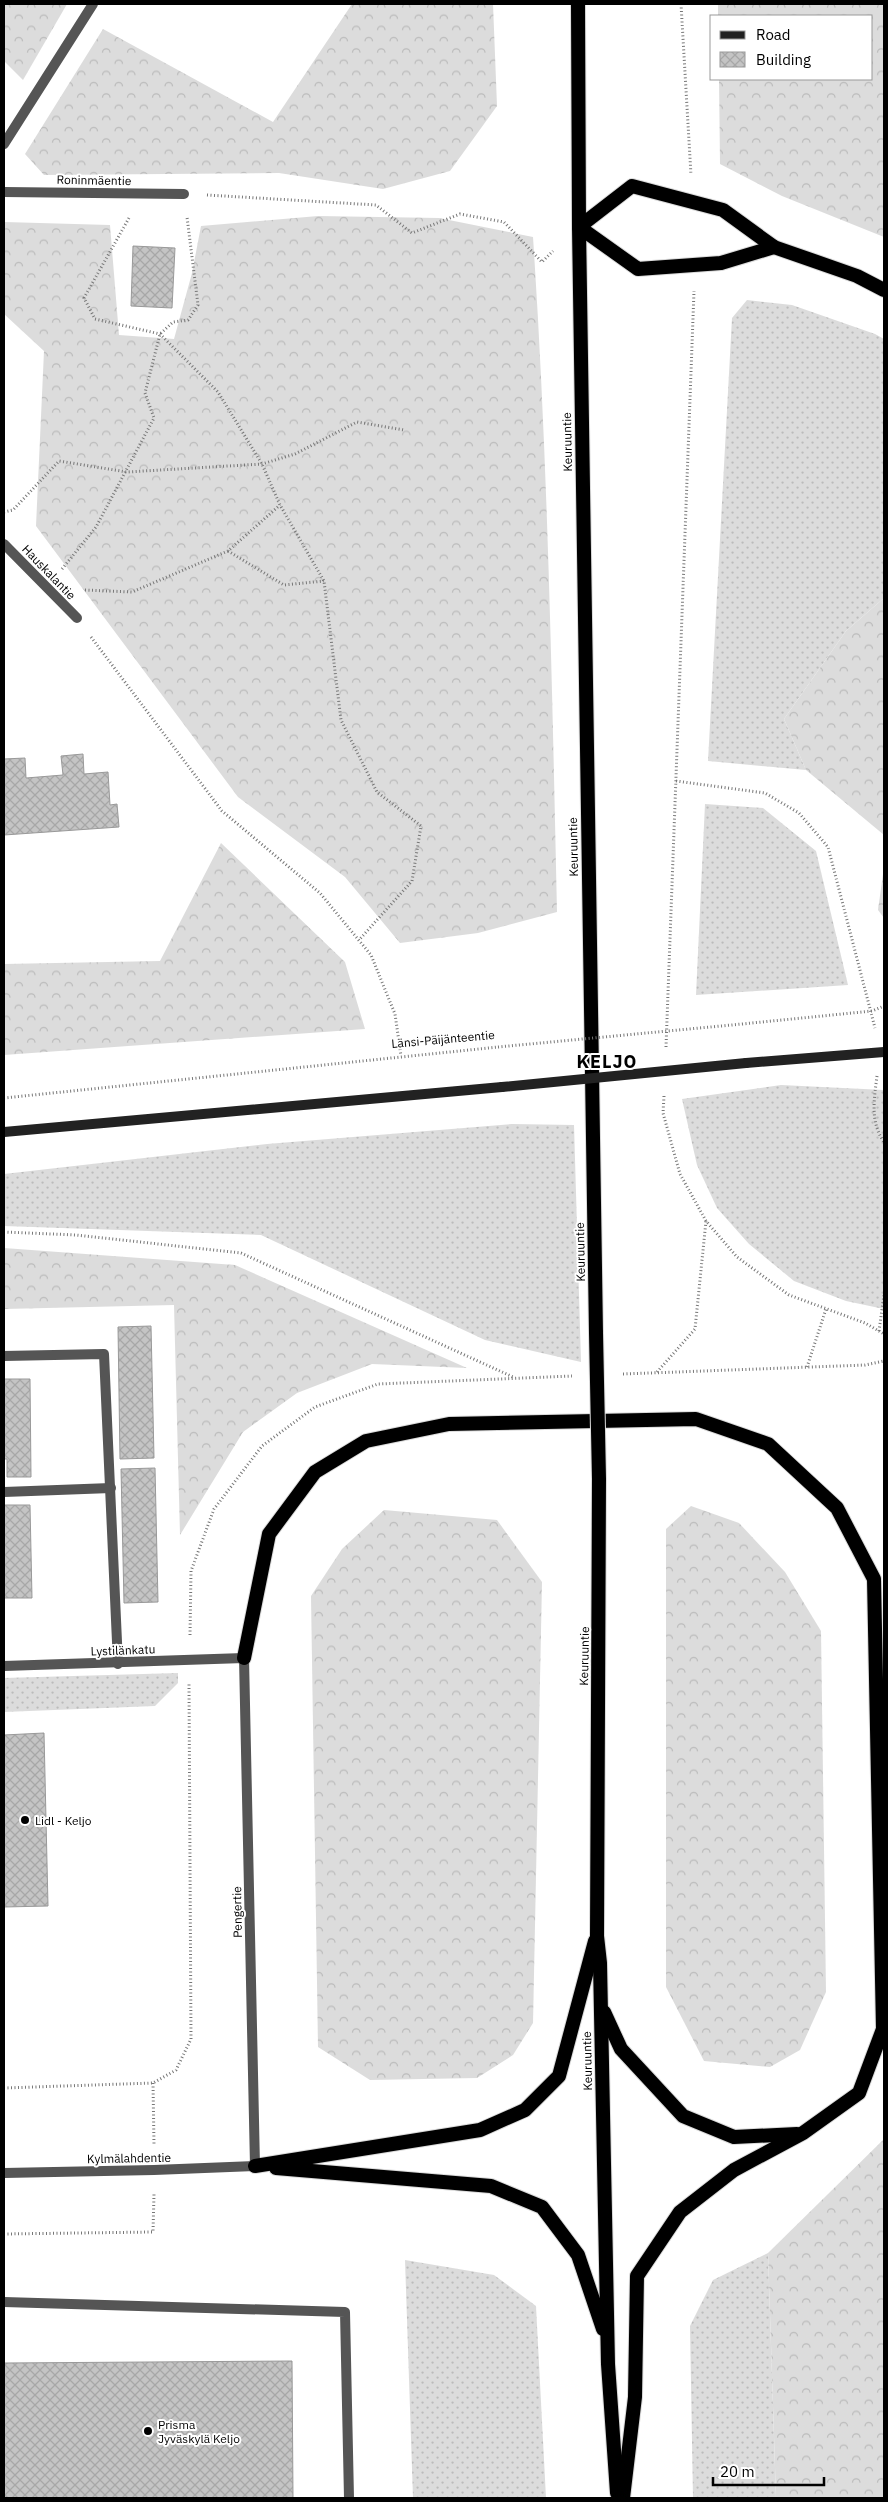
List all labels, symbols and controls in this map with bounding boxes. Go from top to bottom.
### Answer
legend [710,15,873,80]
text: Road [756,25,791,44]
text: Building [756,50,811,69]
street label: Roninmäentie [56,172,132,188]
street label: Keuruuntie [559,412,575,472]
street label: Hauskalantie [19,541,79,603]
street label: Keuruuntie [565,817,581,877]
street label: Länsi-Päijänteentie [391,1027,496,1051]
district label: KELJO [577,1050,637,1073]
street label: Keuruuntie [572,1222,588,1282]
street label: Keuruuntie [576,1626,592,1686]
street label: Lystilänkatu [90,1641,156,1659]
place label: Lidl - Keljo [35,1813,92,1828]
marker: Lidl - Keljo [19,1814,31,1826]
street label: Pengertie [229,1886,245,1938]
street label: Keuruuntie [579,2031,595,2091]
street label: Kylmälahdentie [87,2150,172,2166]
place label: Prisma Jyväskylä Keljo [158,2417,240,2446]
marker: Prisma Jyväskylä Keljo [142,2425,154,2437]
scale bar [713,2454,824,2486]
text: 20 m [720,2462,755,2481]

